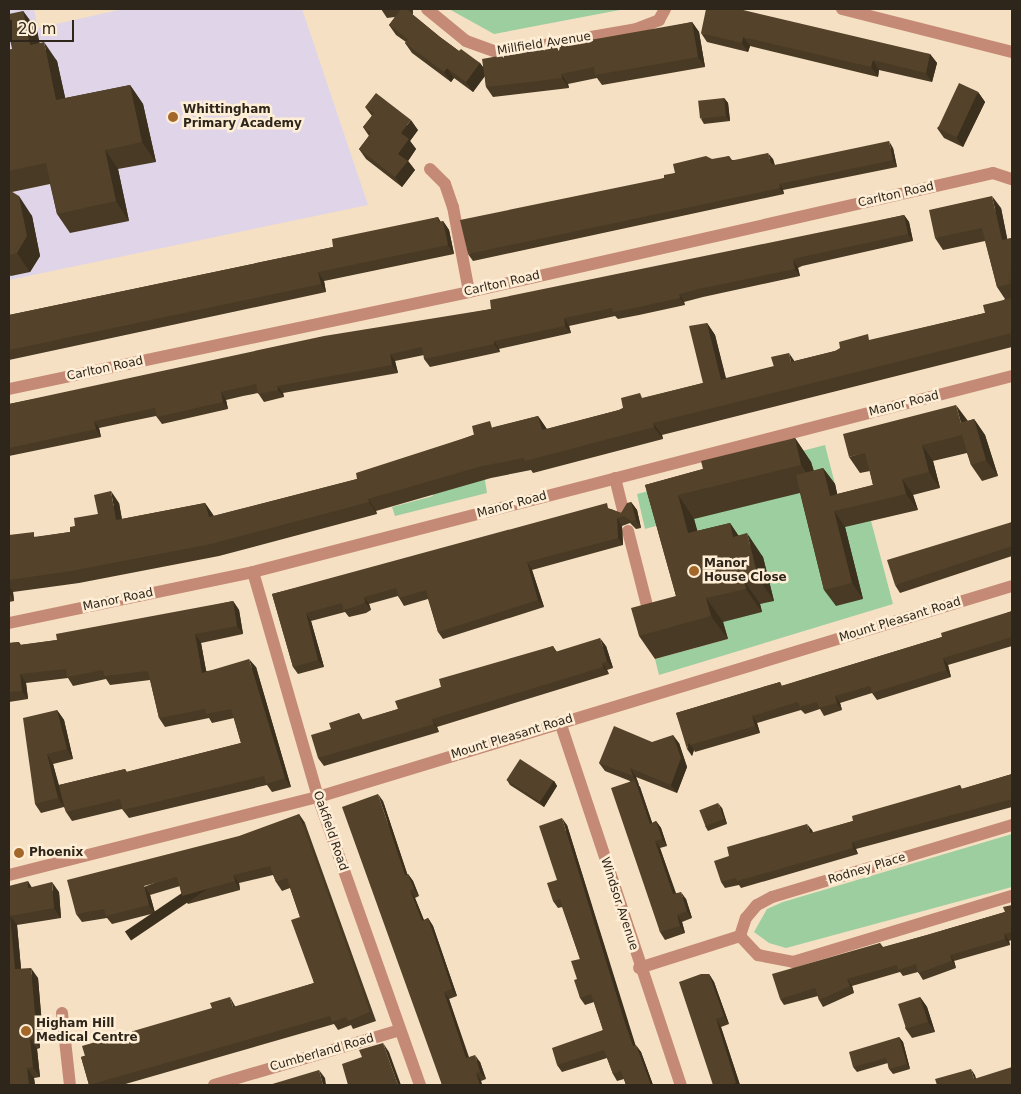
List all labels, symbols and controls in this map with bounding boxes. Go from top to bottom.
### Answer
scale bar [12,10,76,42]
text: 20 m [18,20,56,38]
street label: Millfield Avenue [496,29,592,59]
place label: Whittingham Primary Academy [183,103,302,131]
marker: Whittingham Primary Academy [167,111,179,123]
street label: Carlton Road [857,179,935,211]
street label: Carlton Road [463,268,541,300]
street label: Carlton Road [66,354,144,384]
street label: Manor Road [868,388,940,420]
street label: Manor Road [476,489,548,521]
place label: Manor House Close [704,557,787,585]
marker: Manor House Close [688,565,700,577]
street label: Manor Road [82,586,154,614]
street label: Mount Pleasant Road [837,595,963,645]
street label: Mount Pleasant Road [449,712,575,762]
street label: Oakfield Road [310,789,350,873]
place label: Phoenix [29,846,83,860]
marker: Phoenix [13,847,25,859]
street label: Rodney Place [826,850,908,888]
street label: Windsor Avenue [597,856,641,952]
place label: Higham Hill Medical Centre [36,1017,138,1045]
marker: Higham Hill Medical Centre [20,1025,32,1037]
street label: Cumberland Road [268,1031,376,1075]

